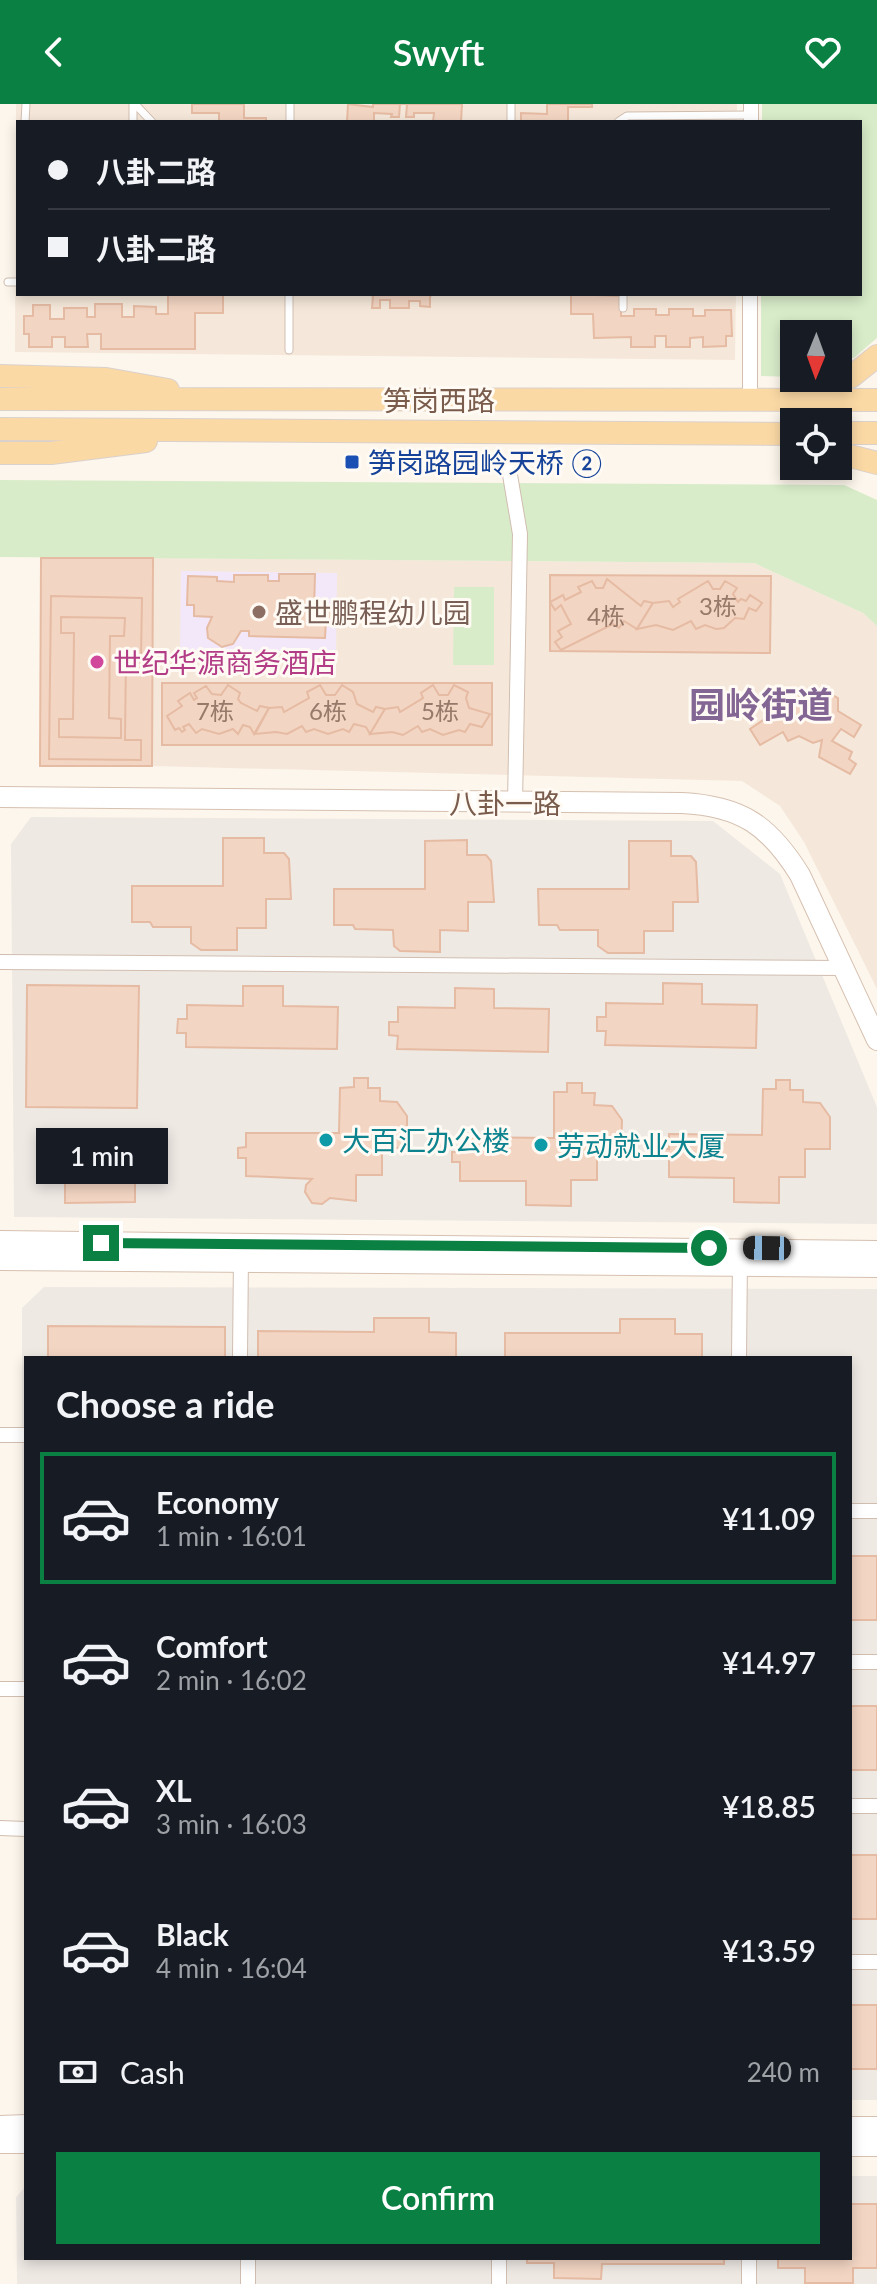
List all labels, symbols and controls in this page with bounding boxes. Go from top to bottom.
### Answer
icon: back [32,30,76,74]
text: Swyft [393,30,484,74]
icon: heart [801,30,845,74]
text: 八卦二路 [96,153,216,189]
text: 八卦二路 [96,230,216,266]
north arrow [780,320,852,392]
map controls [780,320,852,480]
street label: 笋岗西路 [383,383,495,417]
button: locate [780,408,852,480]
place label: 笋岗路园岭天桥 ② [368,445,602,479]
marker: 笋岗路园岭天桥 ② [343,453,361,471]
house number: 3栋 [699,591,737,620]
place label: 盛世鹏程幼儿园 [275,595,471,629]
house number: 4栋 [587,601,625,630]
marker: 盛世鹏程幼儿园 [250,603,268,621]
place label: 世纪华源商务酒店 [113,645,337,679]
marker: 世纪华源商务酒店 [88,653,106,671]
district label: 园岭街道 [689,682,833,726]
house number: 7栋 [196,696,234,725]
house number: 6栋 [309,696,347,725]
house number: 5栋 [421,696,459,725]
street label: 八卦一路 [449,786,561,820]
place label: 大百汇办公楼 [342,1123,510,1157]
callout: 1 min [35,1127,167,1183]
place label: 劳动就业大厦 [557,1128,725,1162]
marker: 大百汇办公楼 [317,1131,335,1149]
marker: 劳动就业大厦 [532,1136,550,1154]
text: 1 min [70,1140,134,1172]
route end [83,1225,119,1261]
route start [691,1230,727,1266]
car [743,1236,791,1260]
text: Choose a ride [56,1382,275,1426]
icon: car [60,1482,132,1554]
text: Economy [156,1484,279,1520]
text: ¥11.09 [722,1500,816,1536]
text: 1 min · 16:01 [156,1520,307,1552]
icon: car [60,1626,132,1698]
text: Comfort [156,1628,268,1664]
text: ¥14.97 [722,1644,816,1680]
text: 2 min · 16:02 [156,1664,307,1696]
icon: car [60,1770,132,1842]
text: XL [156,1772,192,1808]
text: ¥18.85 [722,1788,816,1824]
text: 3 min · 16:03 [156,1808,307,1840]
icon: car [60,1914,132,1986]
text: Black [156,1916,229,1952]
text: ¥13.59 [722,1932,816,1968]
text: 4 min · 16:04 [156,1952,307,1984]
icon: cash [56,2050,100,2094]
text: Cash [120,2054,185,2090]
text: 240 m [747,2056,820,2088]
button: Confirm [56,2152,820,2244]

